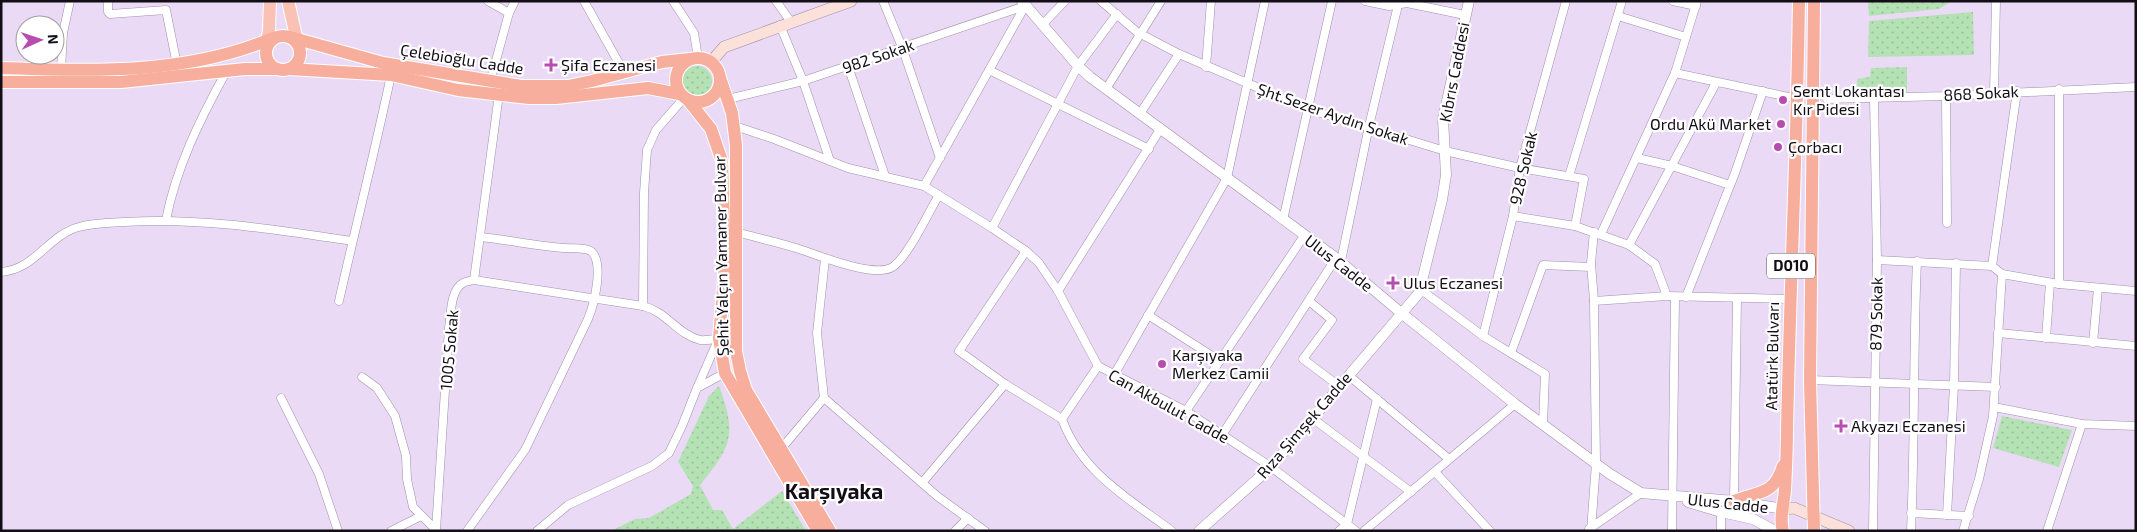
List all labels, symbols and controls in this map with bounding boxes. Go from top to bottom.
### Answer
north arrow [15,15,65,65]
street label: Kıbrıs Caddesi [1434,20,1473,124]
text: N [45,34,62,45]
street label: 982 Sokak [839,34,916,77]
street label: Çelebioğlu Cadde [399,39,525,79]
place label: Şifa Eczanesi [561,55,656,75]
marker: Şifa Eczanesi [545,59,557,71]
street label: Şht.Sezer Aydın Sokak [1255,79,1411,149]
place label: Semt Lokantası Kır Pidesi [1793,81,1905,118]
street label: 868 Sokak [1943,81,2019,104]
marker: Semt Lokantası Kır Pidesi [1777,94,1789,106]
place label: Ordu Akü Market [1650,114,1771,133]
marker: Ordu Akü Market [1775,118,1787,130]
street label: 928 Sokak [1505,129,1540,206]
place label: Çorbacı [1788,137,1842,157]
marker: Çorbacı [1772,141,1784,153]
street label: Şehit Yalçın Yamaner Bulvar [709,155,733,356]
street label: Ulus Cadde [1302,230,1377,295]
road number: D010 [1767,254,1815,278]
place label: Ulus Eczanesi [1403,273,1503,292]
marker: Ulus Eczanesi [1387,277,1399,289]
street label: 879 Sokak [1865,277,1886,351]
street label: Atatürk Bulvarı [1761,301,1782,411]
street label: 1005 Sokak [436,309,461,391]
place label: Karşıyaka Merkez Camii [1172,345,1269,382]
marker: Karşıyaka Merkez Camii [1156,358,1168,370]
street label: Can Akbulut Cadde [1106,365,1233,447]
street label: Rıza Şimşek Cadde [1252,368,1356,482]
place label: Akyazı Eczanesi [1851,416,1966,435]
marker: Akyazı Eczanesi [1835,420,1847,432]
district label: Karşıyaka [785,478,883,505]
street label: Ulus Cadde [1687,489,1769,516]

